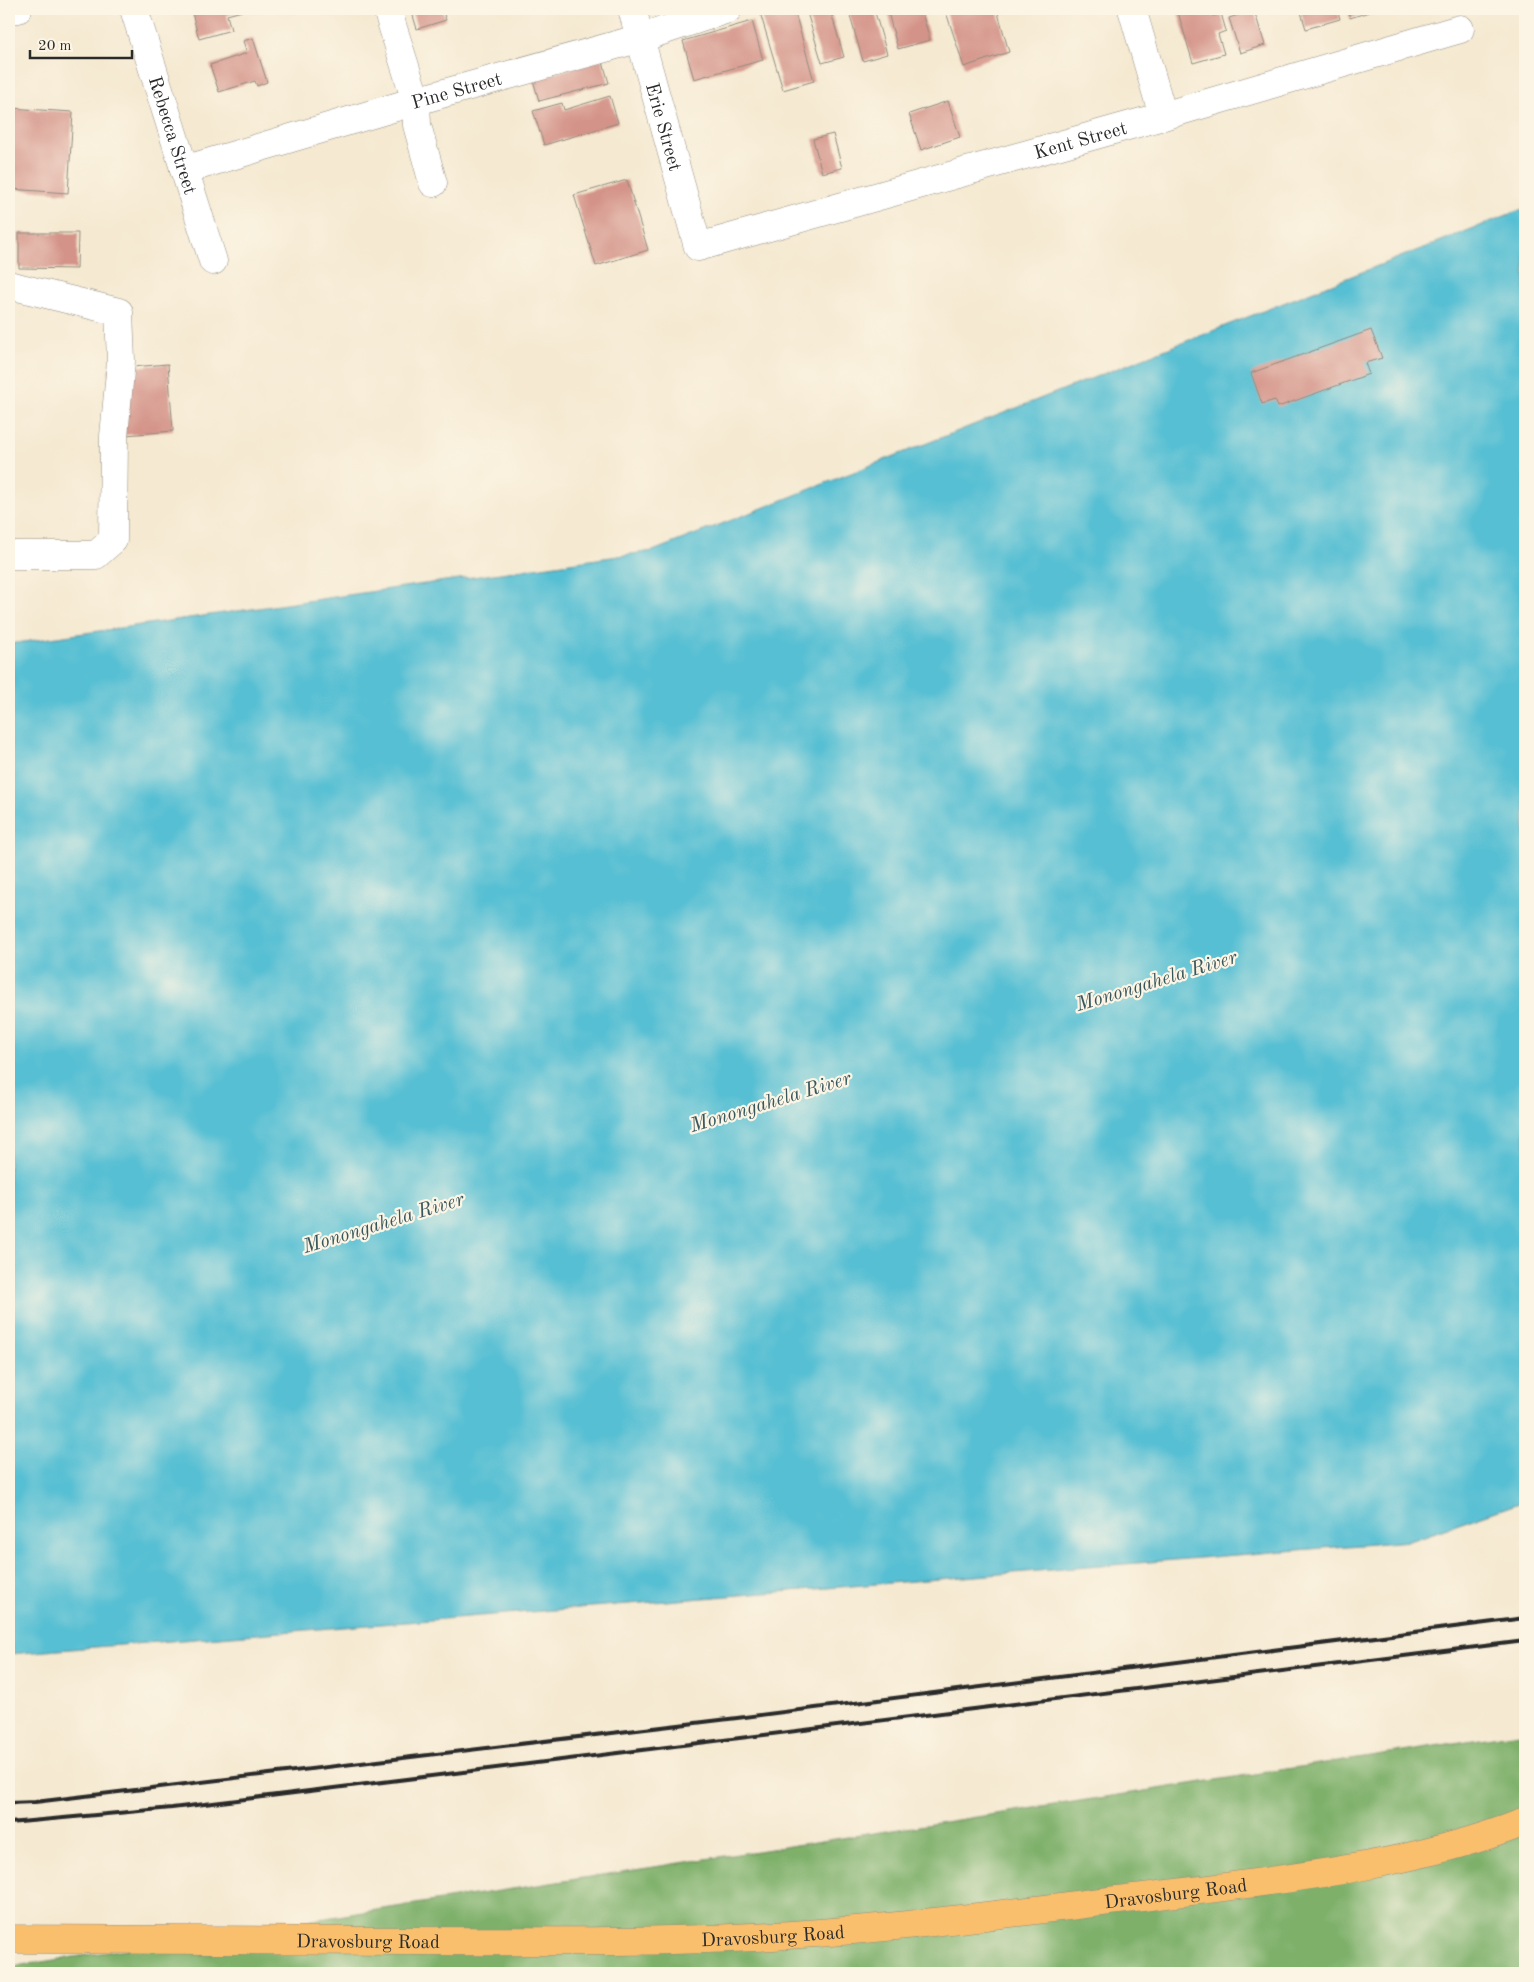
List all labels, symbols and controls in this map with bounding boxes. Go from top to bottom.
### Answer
scale bar [30,28,132,60]
text: 20 m [38,39,72,54]
street label: Pine Street [410,70,504,114]
street label: Rebecca Street [144,74,198,197]
street label: Erie Street [641,81,683,173]
street label: Kent Street [1032,120,1129,164]
water label: Monongahela River [1073,948,1240,1016]
water label: Monongahela River [687,1069,854,1137]
water label: Monongahela River [300,1190,467,1258]
street label: Dravosburg Road [1103,1877,1249,1914]
street label: Dravosburg Road [701,1924,846,1951]
street label: Dravosburg Road [296,1933,440,1953]

